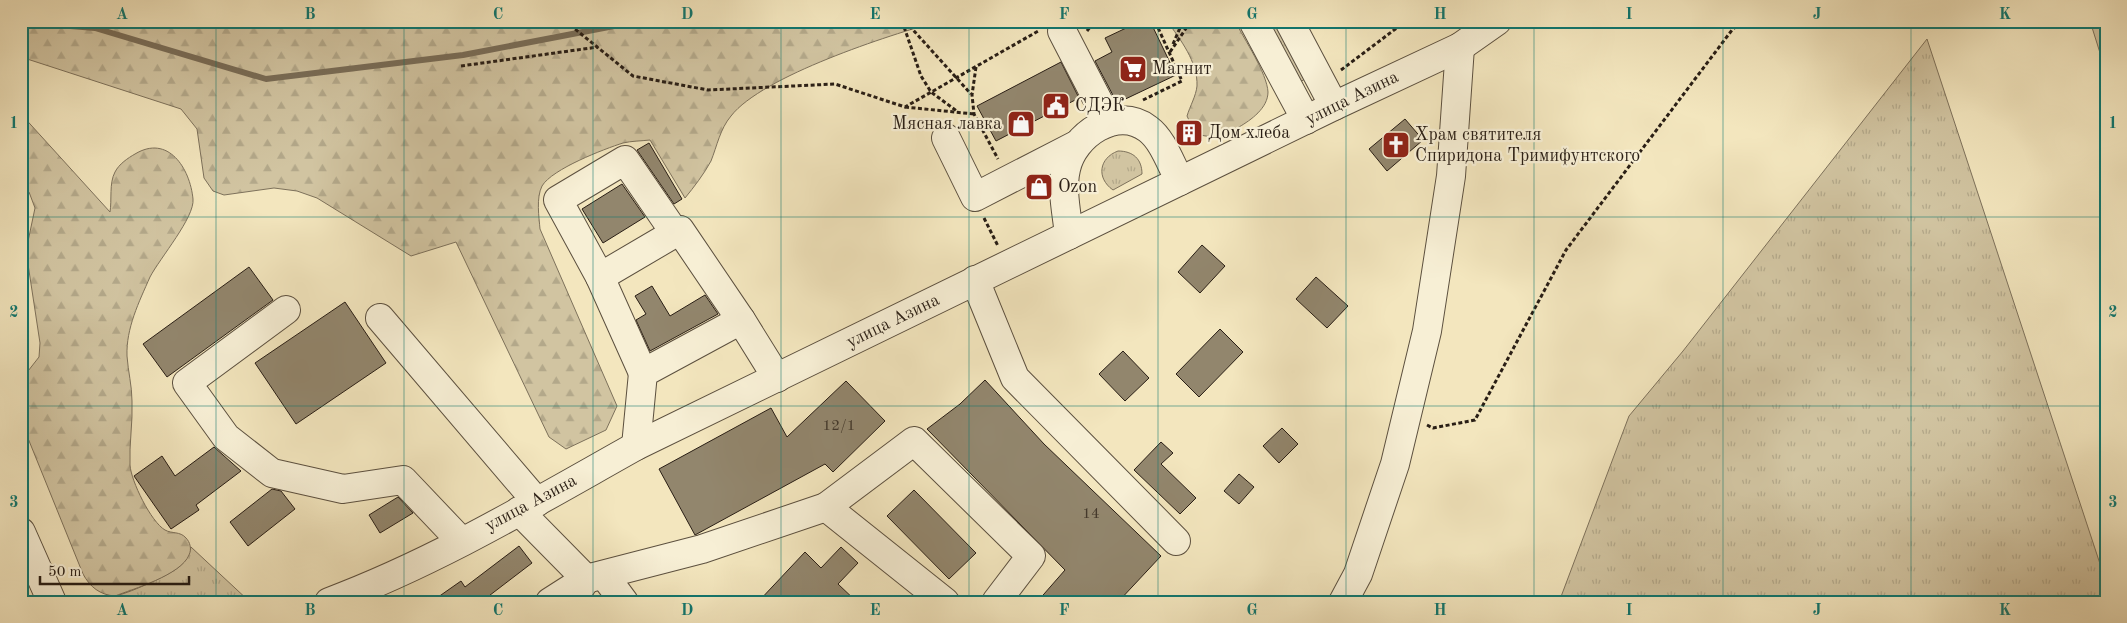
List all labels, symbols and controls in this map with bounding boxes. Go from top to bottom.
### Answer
text: A [116,7,128,23]
text: B [304,7,316,23]
text: C [493,7,503,23]
text: D [681,7,693,23]
text: E [869,7,881,23]
text: F [1059,7,1070,23]
text: G [1246,7,1258,23]
text: H [1433,7,1447,23]
text: I [1625,7,1633,23]
text: J [1813,7,1822,23]
text: K [1999,7,2011,23]
supermarket icon: Магнит [1118,54,1148,84]
place label: Магнит [1152,60,1212,78]
street label: улица Азина [1303,68,1401,128]
public building icon: СДЭК [1041,91,1071,121]
place label: СДЭК [1075,97,1125,115]
shop icon: Мясная лавка [1006,109,1036,139]
place label: Мясная лавка [892,115,1002,133]
text: 1 [9,116,19,132]
text: 1 [2108,116,2118,132]
building icon: Дом хлеба [1174,118,1204,148]
place label: Дом хлеба [1208,124,1290,142]
place label: Храм святителя Спиридона Тримифунтского [1415,126,1640,166]
church icon: Храм святителя Спиридона Тримифунтского [1381,130,1411,160]
shop icon: Ozon [1024,172,1054,202]
place label: Ozon [1058,178,1097,196]
street label: улица Азина [844,291,942,351]
text: 2 [9,305,19,321]
text: 2 [2108,305,2118,321]
house number: 12/1 [823,419,855,434]
street label: улица Азина [482,471,580,535]
text: 3 [9,495,19,511]
text: 3 [2108,495,2118,511]
house number: 14 [1082,507,1100,522]
scale bar [40,553,189,585]
text: 50 m [48,565,82,580]
text: A [116,603,128,619]
text: B [304,603,316,619]
text: C [493,603,503,619]
text: D [681,603,693,619]
text: E [869,603,881,619]
text: F [1059,603,1070,619]
text: G [1246,603,1258,619]
text: H [1433,603,1447,619]
text: I [1625,603,1633,619]
text: J [1813,603,1822,619]
text: K [1999,603,2011,619]

